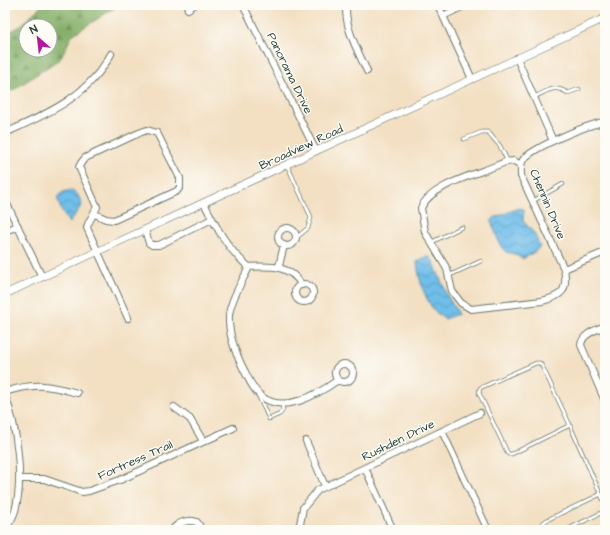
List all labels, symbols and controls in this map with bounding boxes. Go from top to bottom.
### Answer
north arrow [18,18,58,58]
text: N [27,21,40,38]
street label: Panorama Drive [263,30,317,117]
street label: Broadview Road [256,121,346,174]
street label: Chennin Drive [525,167,570,242]
street label: Rushden Drive [359,415,438,465]
street label: Fortress Trail [95,436,175,485]

